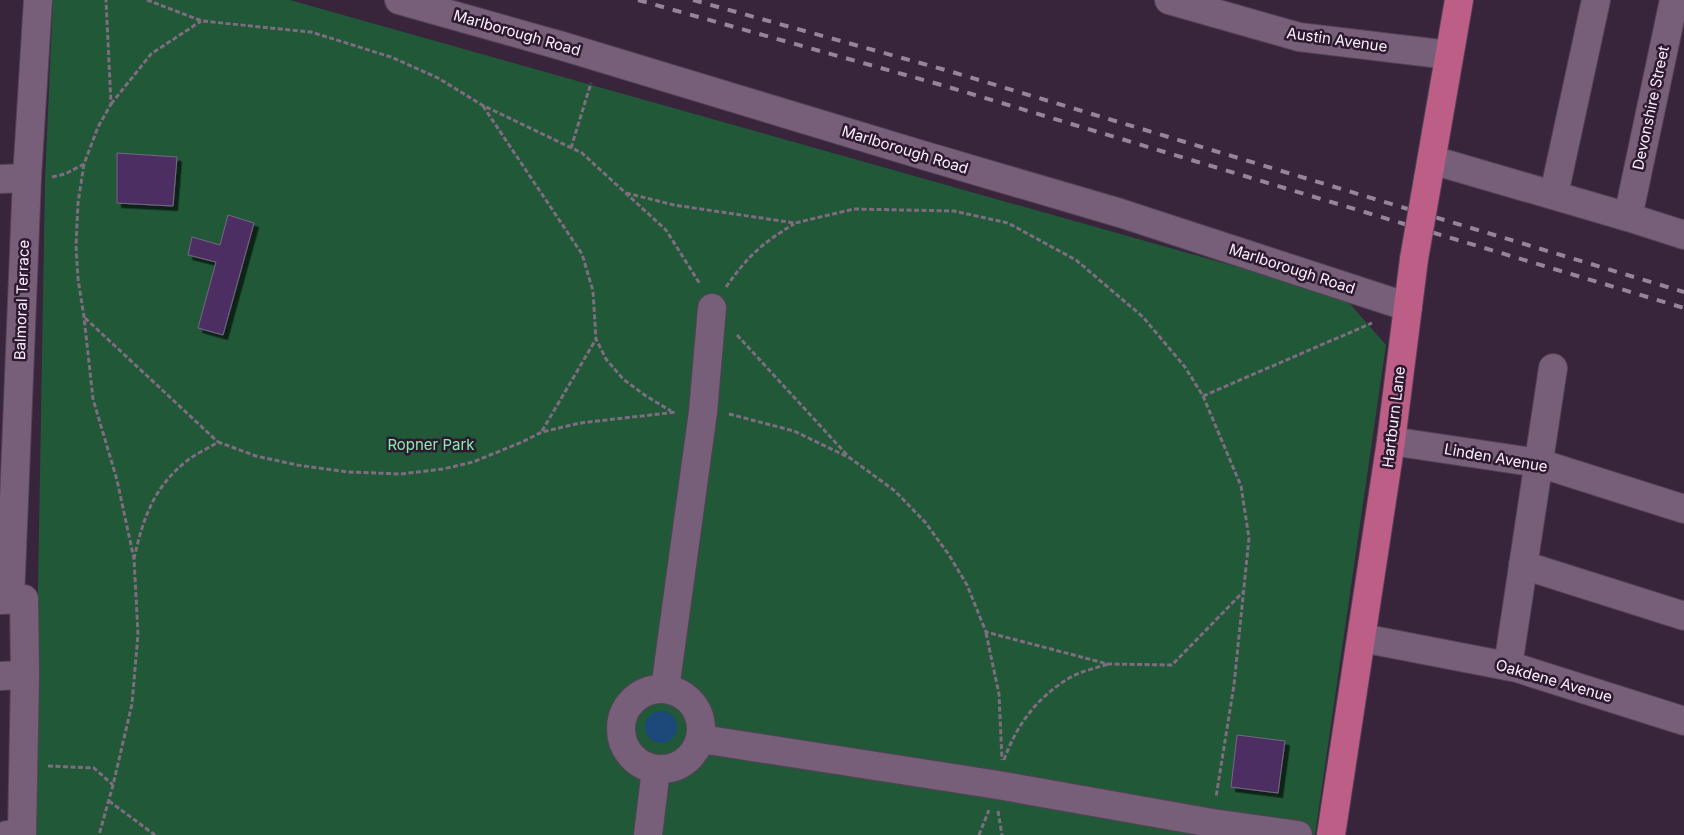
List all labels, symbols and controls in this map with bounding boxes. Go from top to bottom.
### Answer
street label: Marlborough Road [451,5,583,60]
street label: Austin Avenue [1286,23,1389,56]
street label: Devonshire Street [1628,44,1673,172]
street label: Marlborough Road [840,121,971,178]
street label: Balmoral Terrace [10,239,33,361]
street label: Marlborough Road [1227,239,1358,298]
street label: Hartburn Lane [1378,365,1409,469]
park label: Ropner Park [387,435,475,454]
street label: Linden Avenue [1443,439,1549,476]
street label: Oakdene Avenue [1494,655,1615,706]

